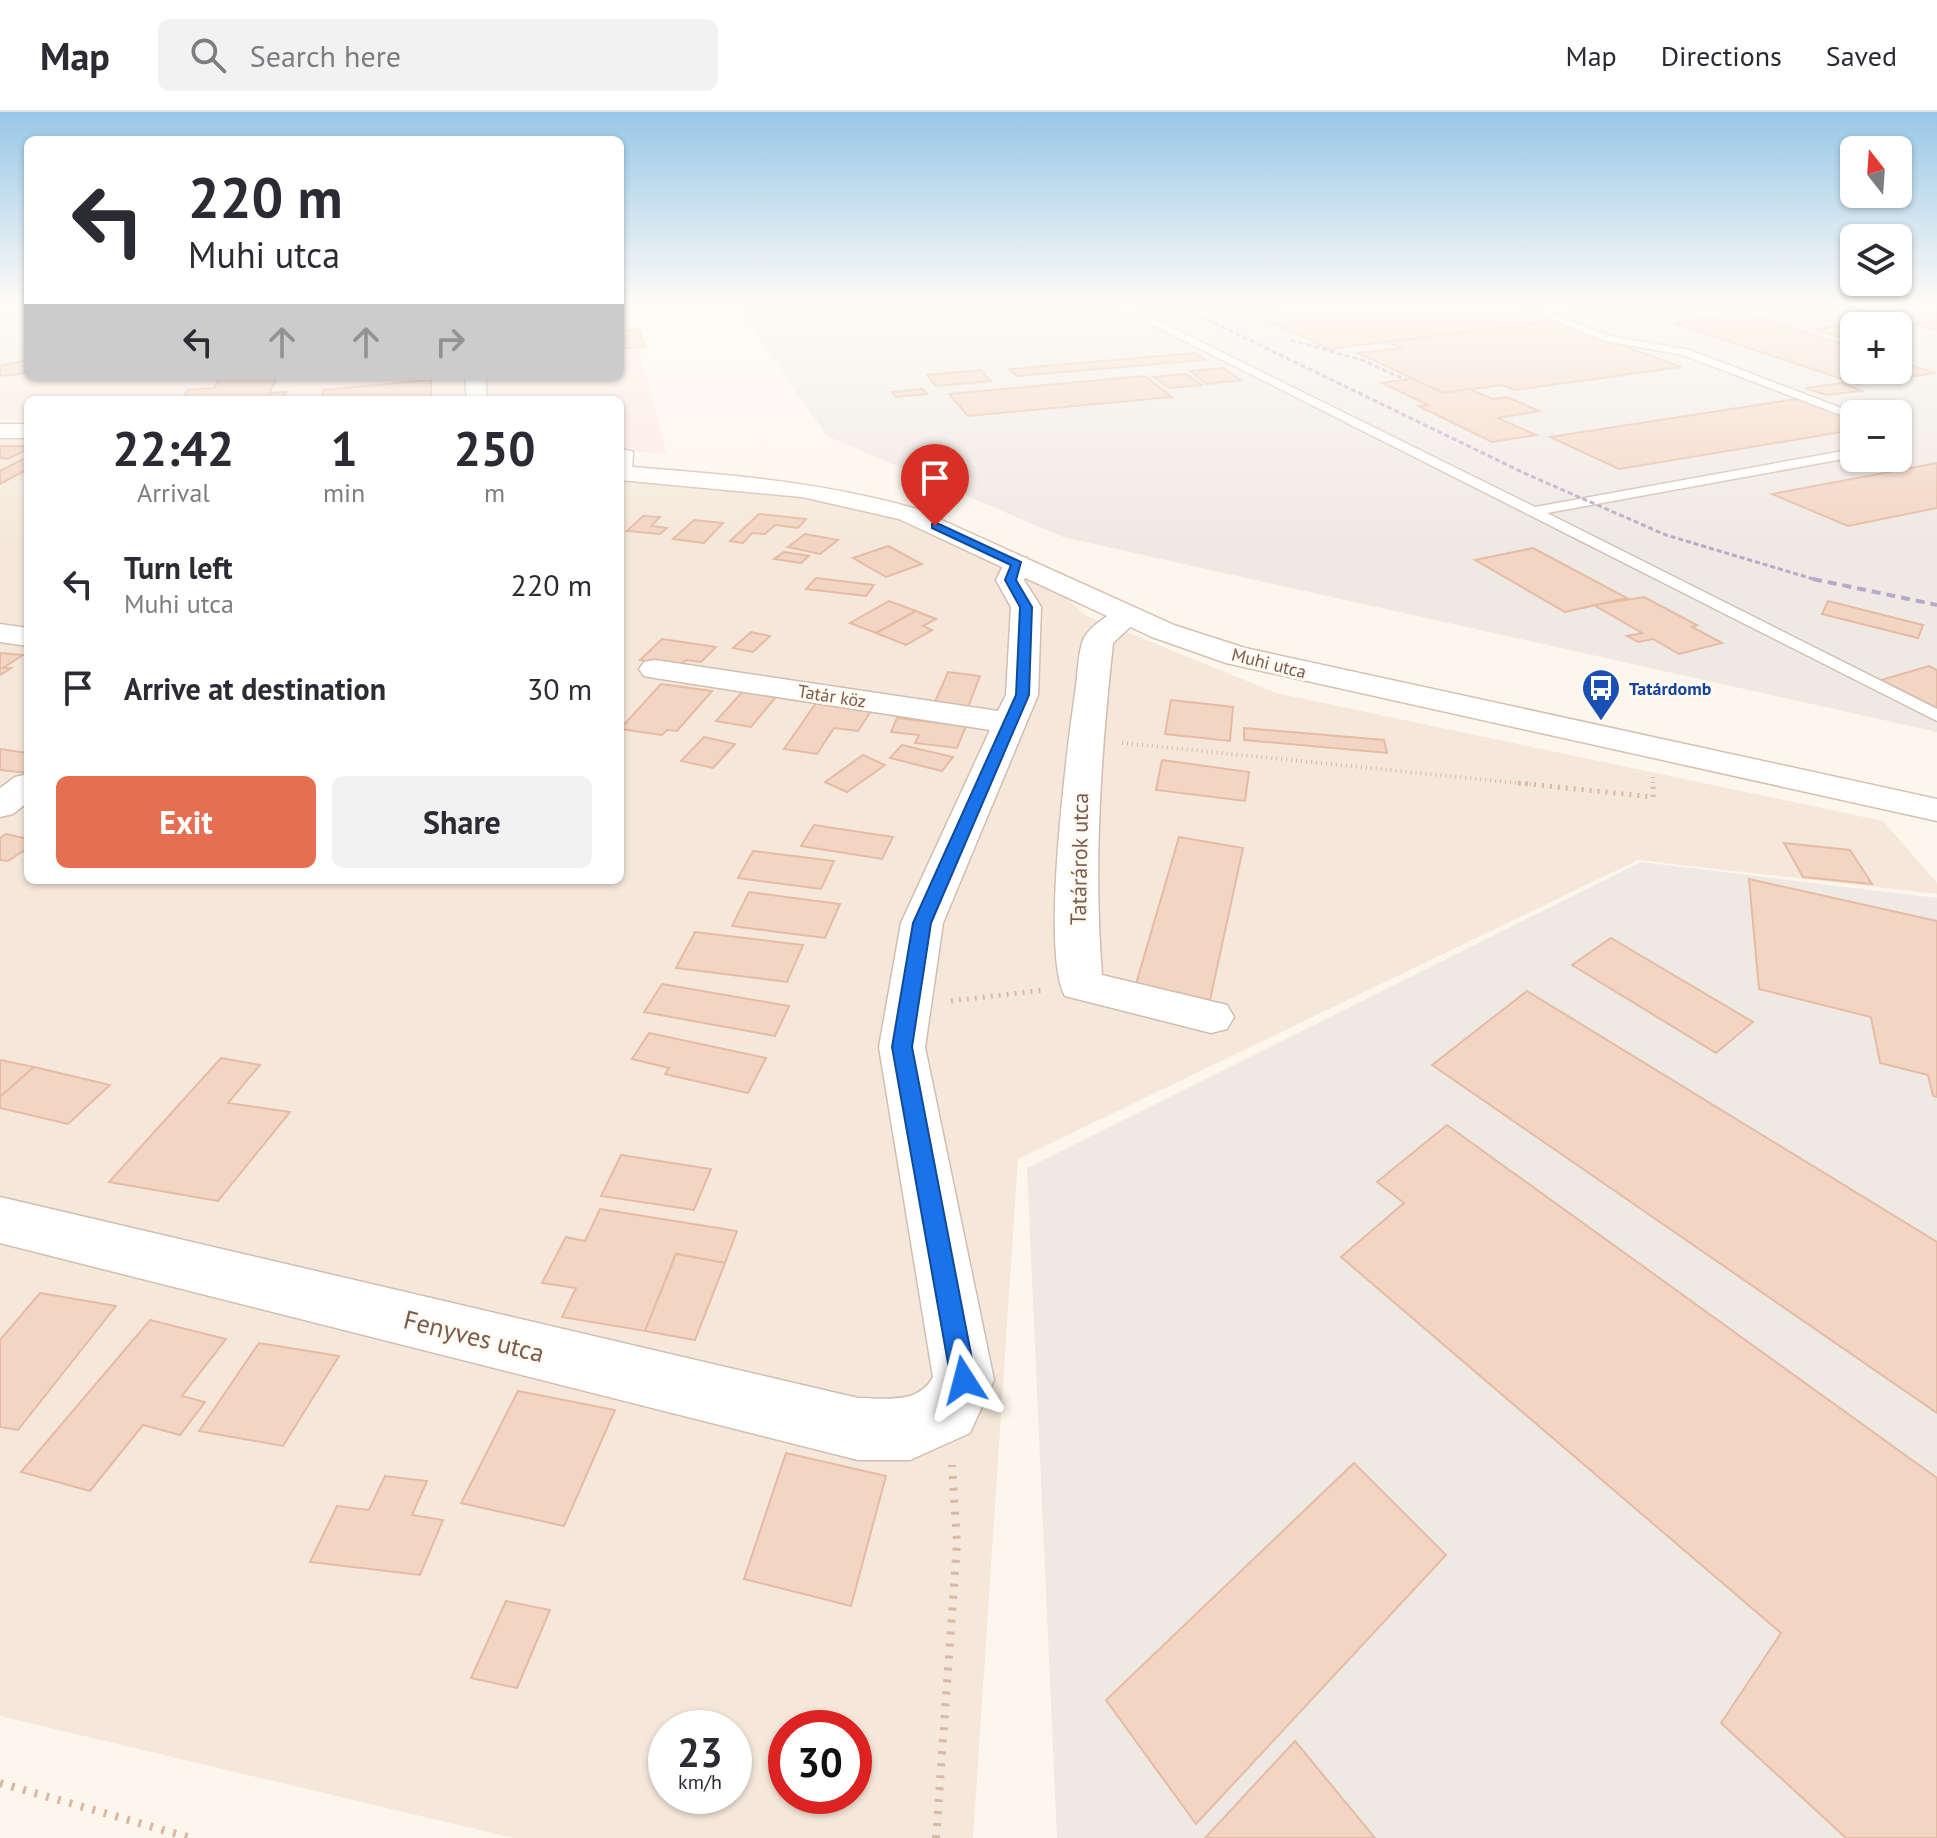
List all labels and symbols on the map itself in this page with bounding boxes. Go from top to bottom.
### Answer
north arrow [1840,136,1912,208]
pin [901,444,969,526]
street label: Muhi utca [1229,643,1309,683]
bus stop icon: Tatárdomb [1580,667,1622,722]
place label: Tatárdomb [1629,677,1712,700]
street label: Tatár köz [796,679,868,713]
street label: Tatárárok utca [1064,793,1094,925]
street label: Fenyves utca [400,1303,548,1369]
position arrow [922,1338,1006,1422]
speed limit sign: 30 [768,1710,872,1814]

